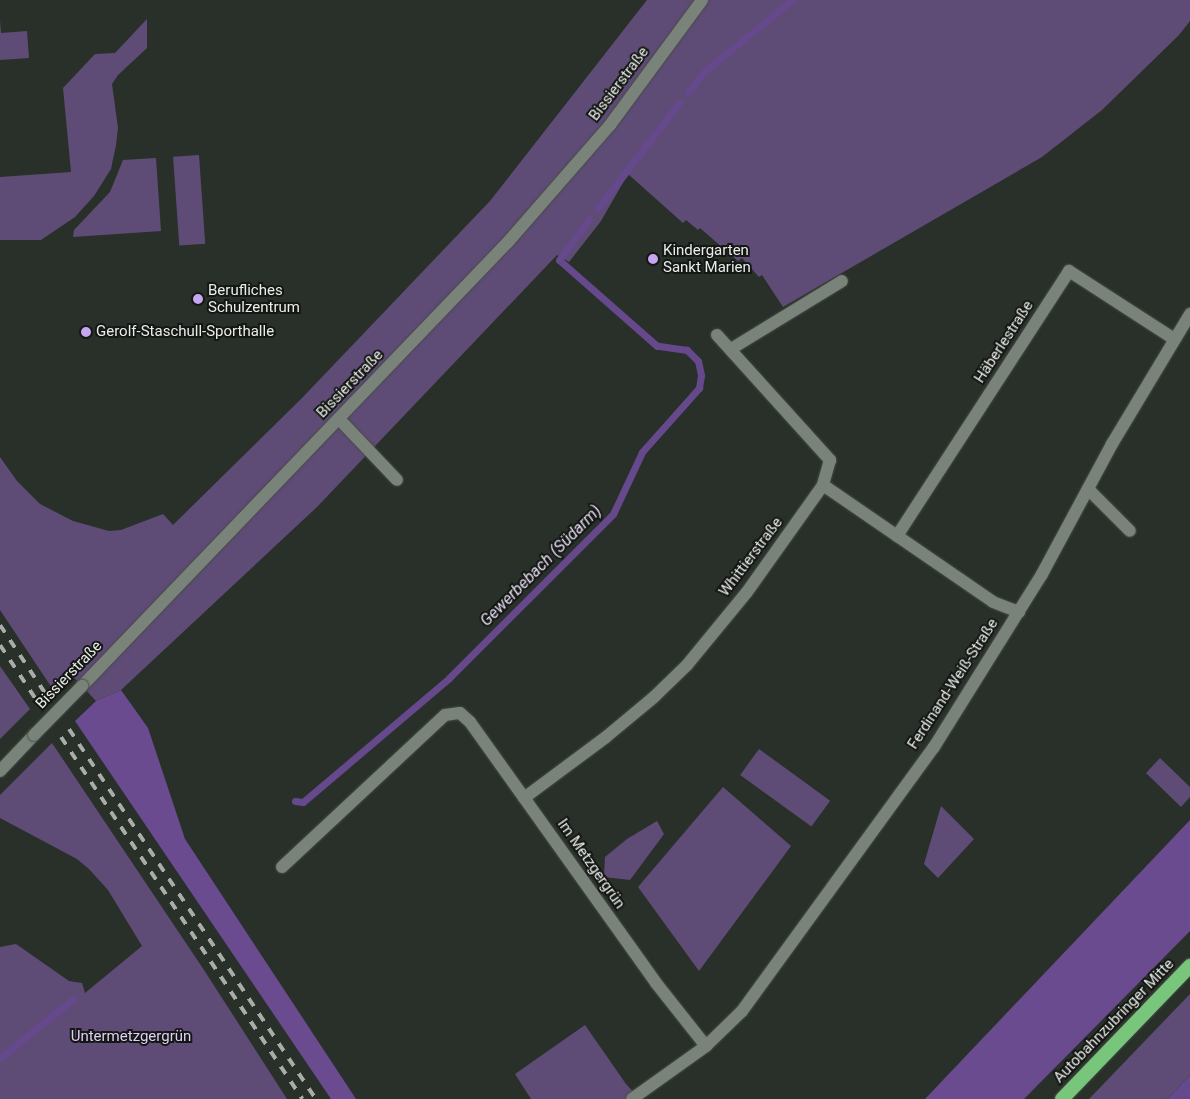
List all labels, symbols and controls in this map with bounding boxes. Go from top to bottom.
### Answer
street label: Bissierstraße [585,44,653,124]
place label: Kindergarten Sankt Marien [663,241,751,276]
marker: Kindergarten Sankt Marien [647,253,659,265]
place label: Berufliches Schulzentrum [208,281,300,316]
marker: Berufliches Schulzentrum [192,293,204,305]
street label: Häberlestraße [971,298,1037,386]
place label: Gerolf-Staschull-Sporthalle [96,323,274,341]
marker: Gerolf-Staschull-Sporthalle [80,326,92,338]
street label: Bissierstraße [313,346,387,422]
water label: Gewerbebach (Südarm) [477,502,605,630]
street label: Whittierstraße [715,514,787,600]
street label: Ferdinand-Weiß-Straße [904,615,1002,753]
street label: Bissierstraße [32,637,106,713]
street label: Im Metzgergrün [553,816,629,912]
street label: Autobahnzubringer Mitte [1050,955,1178,1087]
park label: Untermetzgergrün [71,1028,191,1046]

